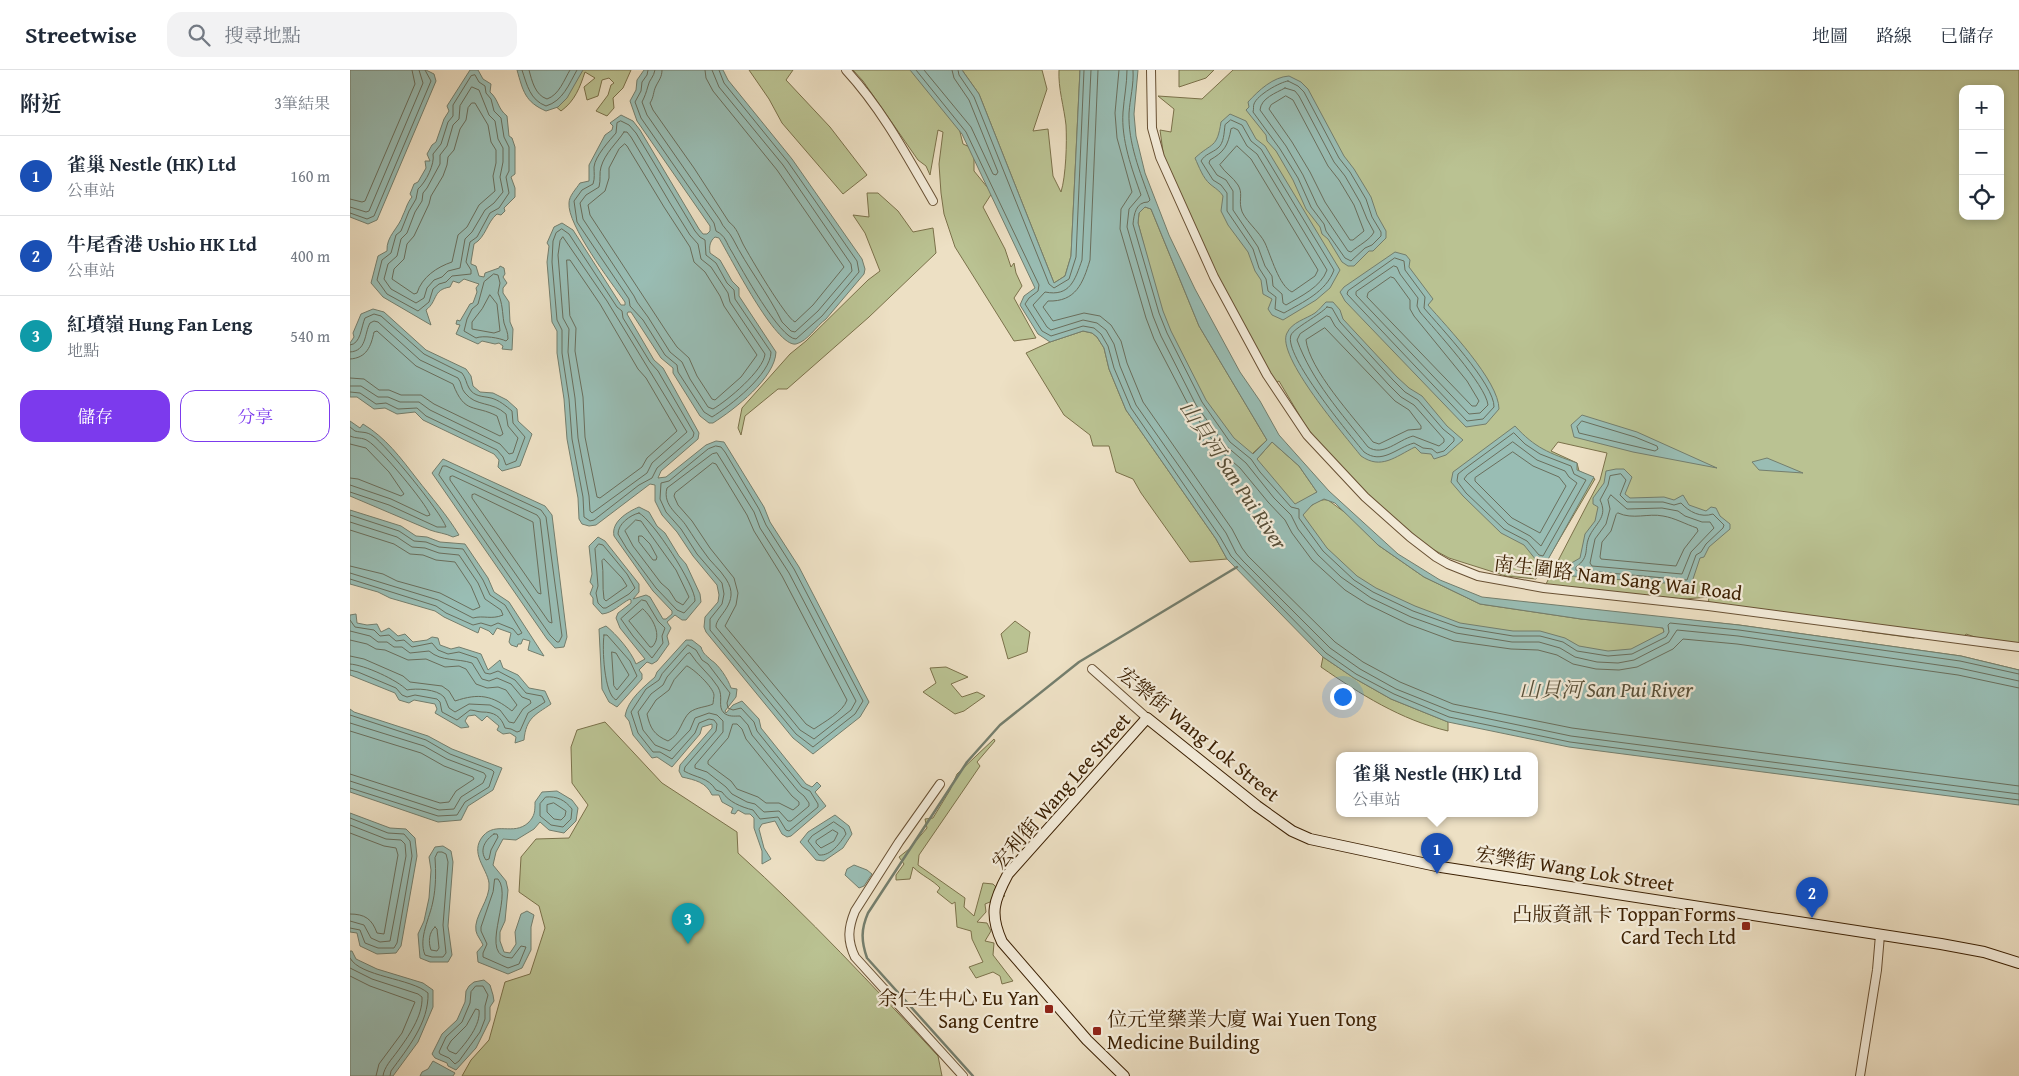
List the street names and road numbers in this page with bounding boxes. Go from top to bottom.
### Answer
street label: 南生圍路 Nam Sang Wai Road [1492,548,1744,607]
street label: 宏樂街 Wang Lok Street [1112,659,1286,808]
street label: 宏利街 Wang Lee Street [984,706,1137,875]
street label: 宏樂街 Wang Lok Street [1474,838,1677,899]

